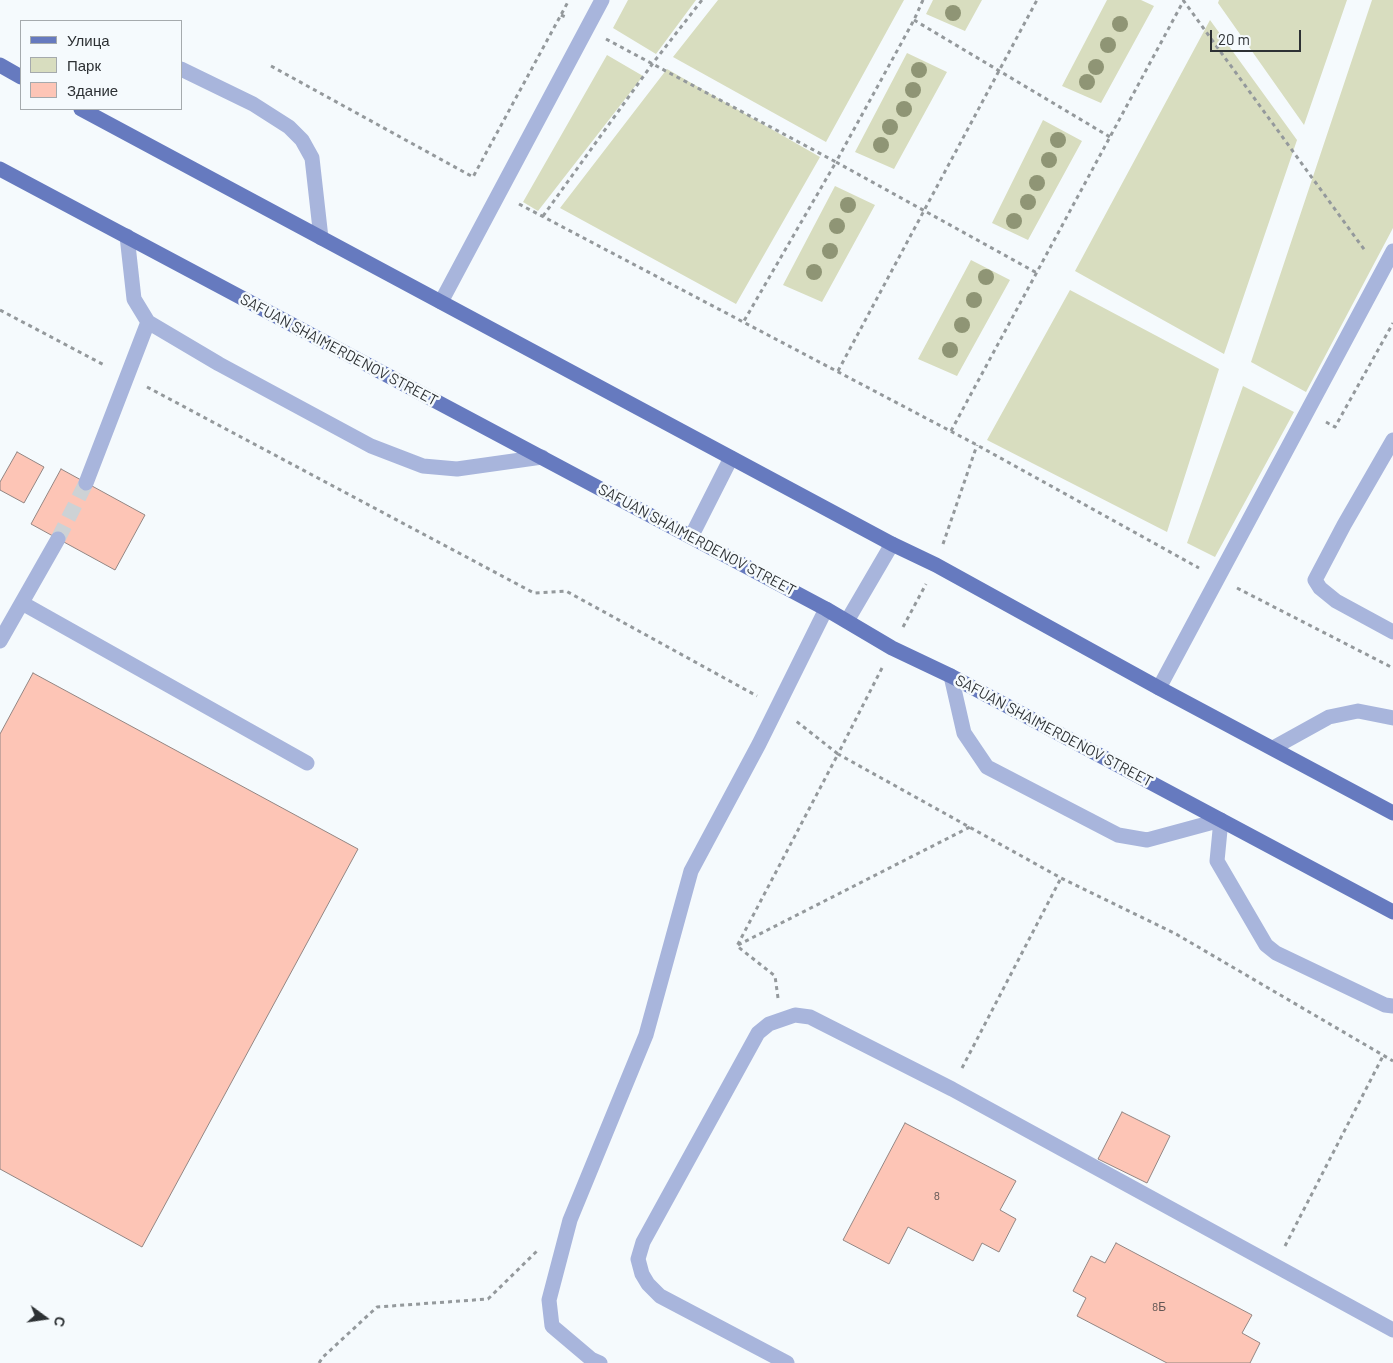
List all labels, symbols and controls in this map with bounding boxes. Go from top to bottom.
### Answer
legend [20,20,182,110]
scale bar [1213,20,1304,52]
text: 20 m [1218,30,1250,48]
text: Улица [67,31,110,49]
text: Парк [67,56,101,74]
text: Здание [67,81,118,99]
street label: SAFUAN SHAIMERDENOV STREET [237,290,441,410]
street label: SAFUAN SHAIMERDENOV STREET [595,480,799,600]
street label: SAFUAN SHAIMERDENOV STREET [952,671,1156,791]
house number: 8 [934,1189,940,1203]
north arrow [20,1293,70,1343]
house number: 8Б [1152,1300,1166,1314]
text: С [51,1315,70,1329]

